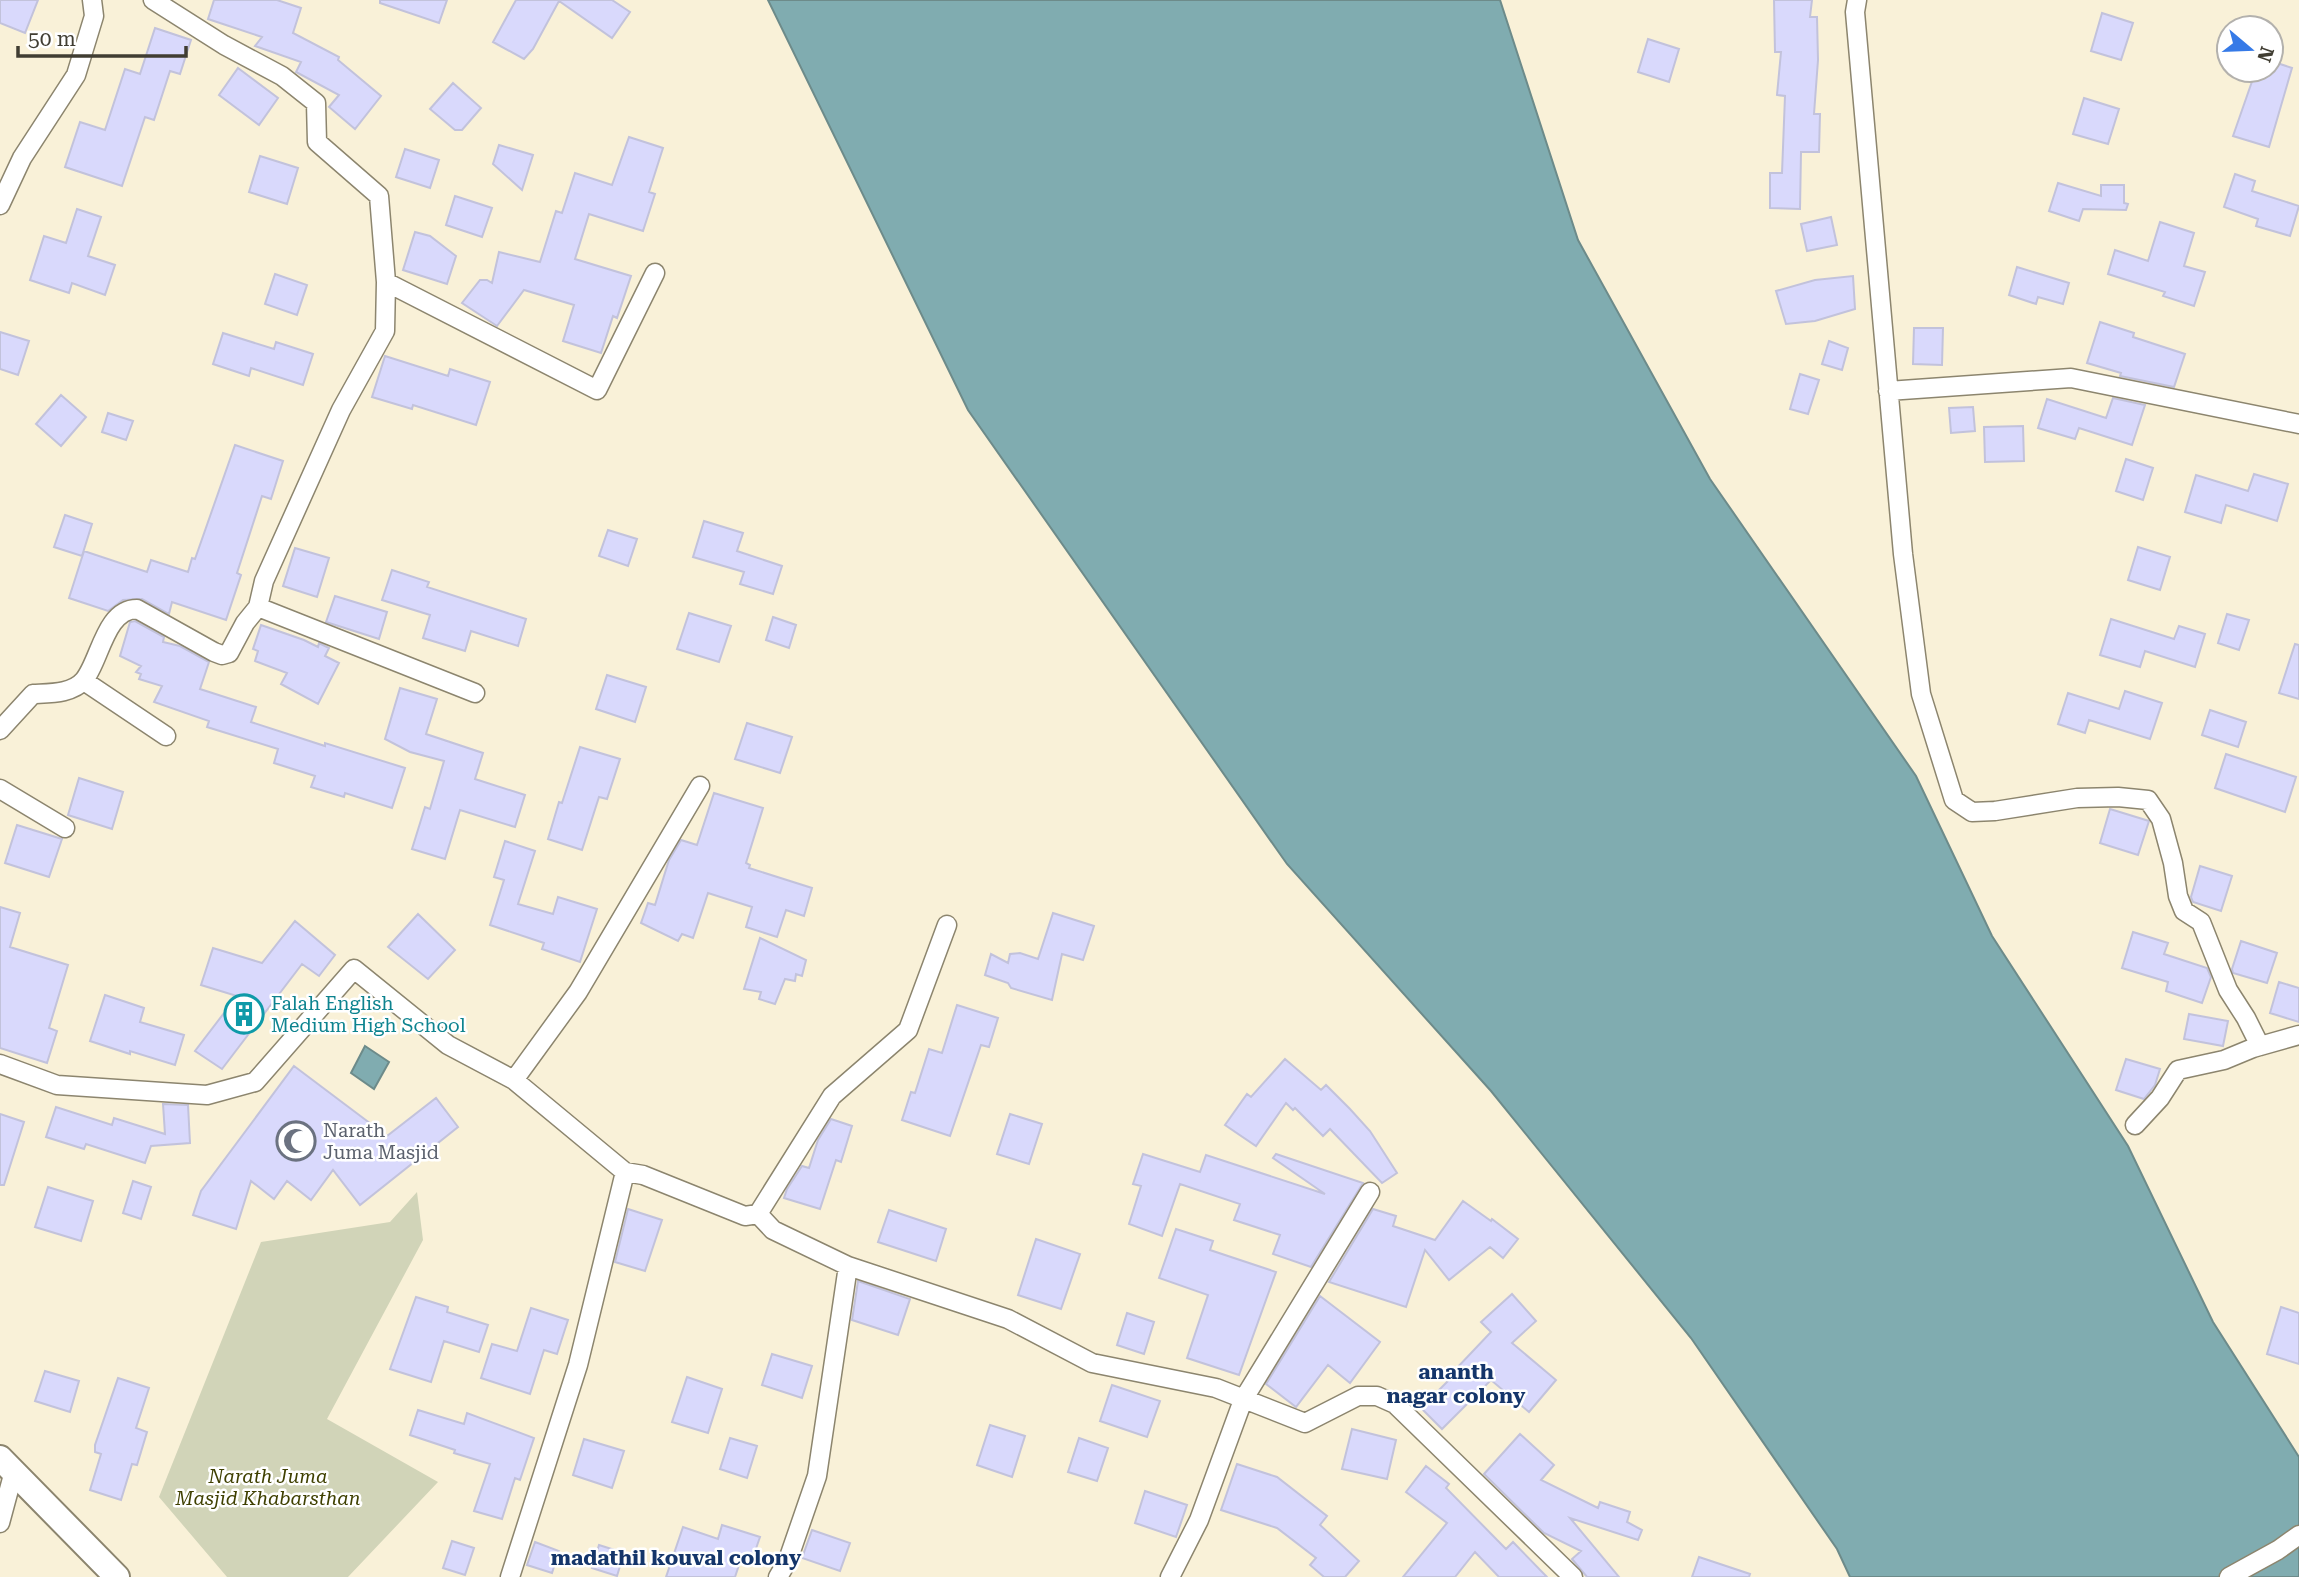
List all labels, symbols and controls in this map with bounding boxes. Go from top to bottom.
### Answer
scale bar [18,14,186,58]
north arrow [2215,14,2285,84]
text: 50 m [28,27,76,51]
text: N [2252,44,2279,65]
place label: Falah English Medium High School [271,992,466,1037]
building icon: Falah English Medium High School [223,993,265,1035]
place label: Narath Juma Masjid [323,1119,439,1164]
mosque icon: Narath Juma Masjid [275,1120,317,1162]
district label: ananth nagar colony [1386,1360,1526,1408]
park label: Narath Juma Masjid Khabarsthan [175,1465,361,1510]
district label: madathil kouval colony [551,1546,802,1570]

